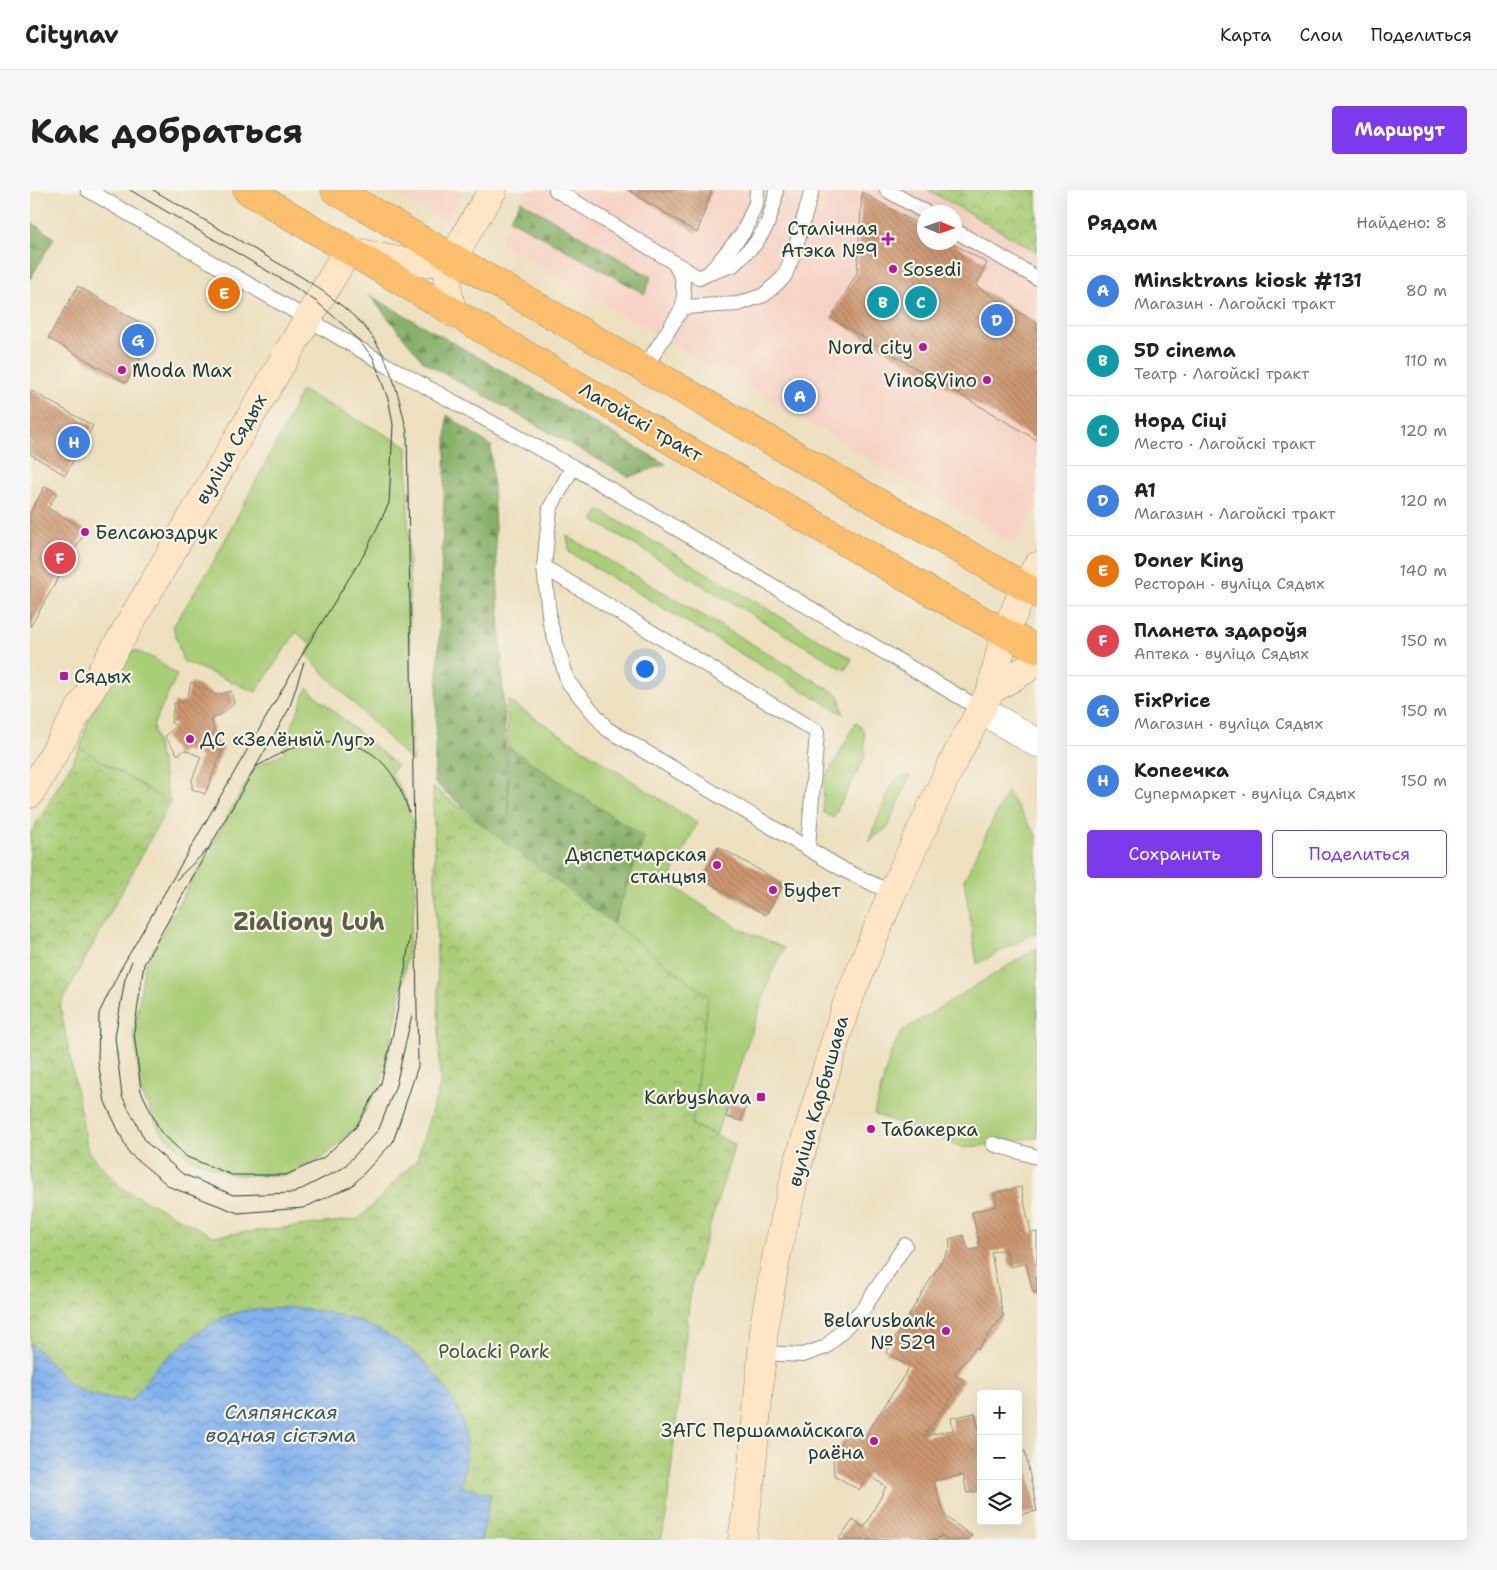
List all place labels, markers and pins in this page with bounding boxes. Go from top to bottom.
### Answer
place label: Сталічная Атэка №9 [781,216,878,263]
marker: Сталічная Атэка №9 [882,233,894,245]
place label: Sosedi [903,257,962,282]
marker: Sosedi [887,263,899,275]
pin: E [208,274,240,312]
pin: B [867,283,899,321]
pin: C [905,283,937,321]
pin: D [981,301,1013,339]
pin: G [122,321,154,359]
place label: Nord city [828,335,913,360]
marker: Nord city [917,341,929,353]
place label: Moda Max [132,358,232,383]
marker: Moda Max [116,364,128,376]
place label: Vino&Vino [883,368,977,393]
marker: Vino&Vino [981,374,993,386]
pin: A [784,377,816,415]
pin: H [58,423,90,461]
place label: Белсаюздрук [95,520,218,545]
marker: Белсаюздрук [79,526,91,538]
pin: F [44,539,76,577]
place label: Сядых [74,664,131,689]
marker: Сядых [58,670,70,682]
place label: ДС «Зелёный Луг» [200,727,375,752]
marker: ДС «Зелёный Луг» [184,733,196,745]
place label: Дыспетчарская станцыя [565,842,707,889]
marker: Дыспетчарская станцыя [711,859,723,871]
place label: Буфет [783,878,841,903]
marker: Буфет [767,884,779,896]
place label: Karbyshava [644,1085,751,1110]
marker: Karbyshava [755,1091,767,1103]
place label: Табакерка [881,1117,978,1142]
marker: Табакерка [865,1123,877,1135]
place label: Belarusbank № 529 [823,1308,936,1355]
marker: Belarusbank № 529 [940,1325,952,1337]
place label: ЗАГС Першамайскага раёна [661,1418,864,1465]
marker: ЗАГС Першамайскага раёна [868,1435,880,1447]

